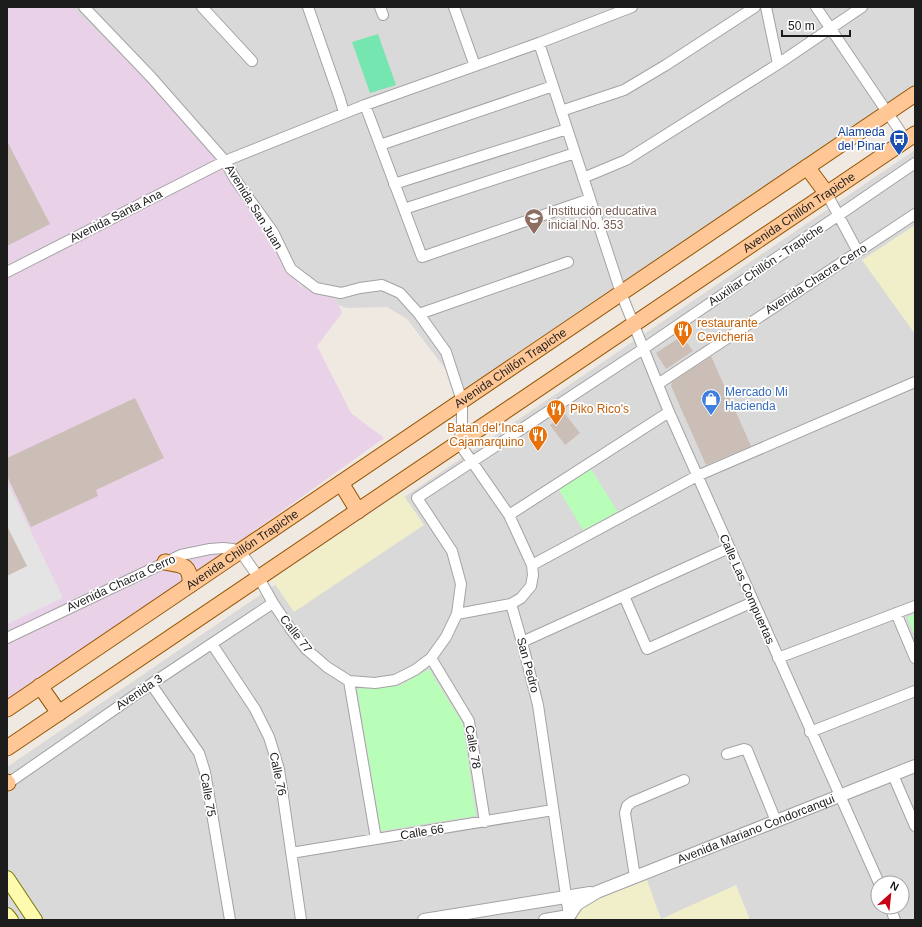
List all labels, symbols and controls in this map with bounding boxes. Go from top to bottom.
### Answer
scale bar [782,12,850,38]
text: 50 m [788,19,815,33]
place label: Alameda del Pinar [838,125,885,153]
bus stop icon: Alameda del Pinar [888,128,910,156]
street label: Avenida San Juan [222,162,286,252]
street label: Avenida Chillón Trapiche [740,169,858,255]
street label: Avenida Santa Ana [67,186,165,245]
place label: Institución educativa inicial No. 353 [548,204,657,232]
school or university icon: Institución educativa inicial No. 353 [523,207,545,235]
street label: Auxiliar Chillón - Trapiche [706,221,827,309]
street label: Avenida Chacra Cerro [762,241,870,317]
place label: restaurante Cevicheria [697,316,758,344]
restaurant icon: restaurante Cevicheria [672,319,694,347]
street label: Avenida Chillón Trapiche [452,325,570,411]
place label: Mercado Mi Hacienda [725,385,788,413]
shop icon: Mercado Mi Hacienda [700,388,722,416]
restaurant icon: Piko Rico's [545,398,567,426]
place label: Piko Rico's [570,402,629,416]
place label: Batan del Inca Cajamarquino [447,421,524,449]
restaurant icon: Batan del Inca Cajamarquino [527,424,549,452]
street label: Avenida Chillón Trapiche [183,507,301,593]
street label: Calle Las Compuertas [716,532,778,646]
street label: Avenida Chacra Cerro [64,551,178,614]
street label: Calle 77 [277,612,315,656]
street label: San Pedro [514,636,542,695]
street label: Avenida 3 [113,671,165,713]
street label: Calle 78 [462,724,484,770]
street label: Calle 76 [267,751,289,797]
street label: Calle 75 [197,772,219,818]
street label: Avenida Mariano Condorcanqui [675,792,837,867]
street label: Calle 66 [399,822,445,842]
north arrow [870,875,910,915]
text: N [888,879,901,893]

